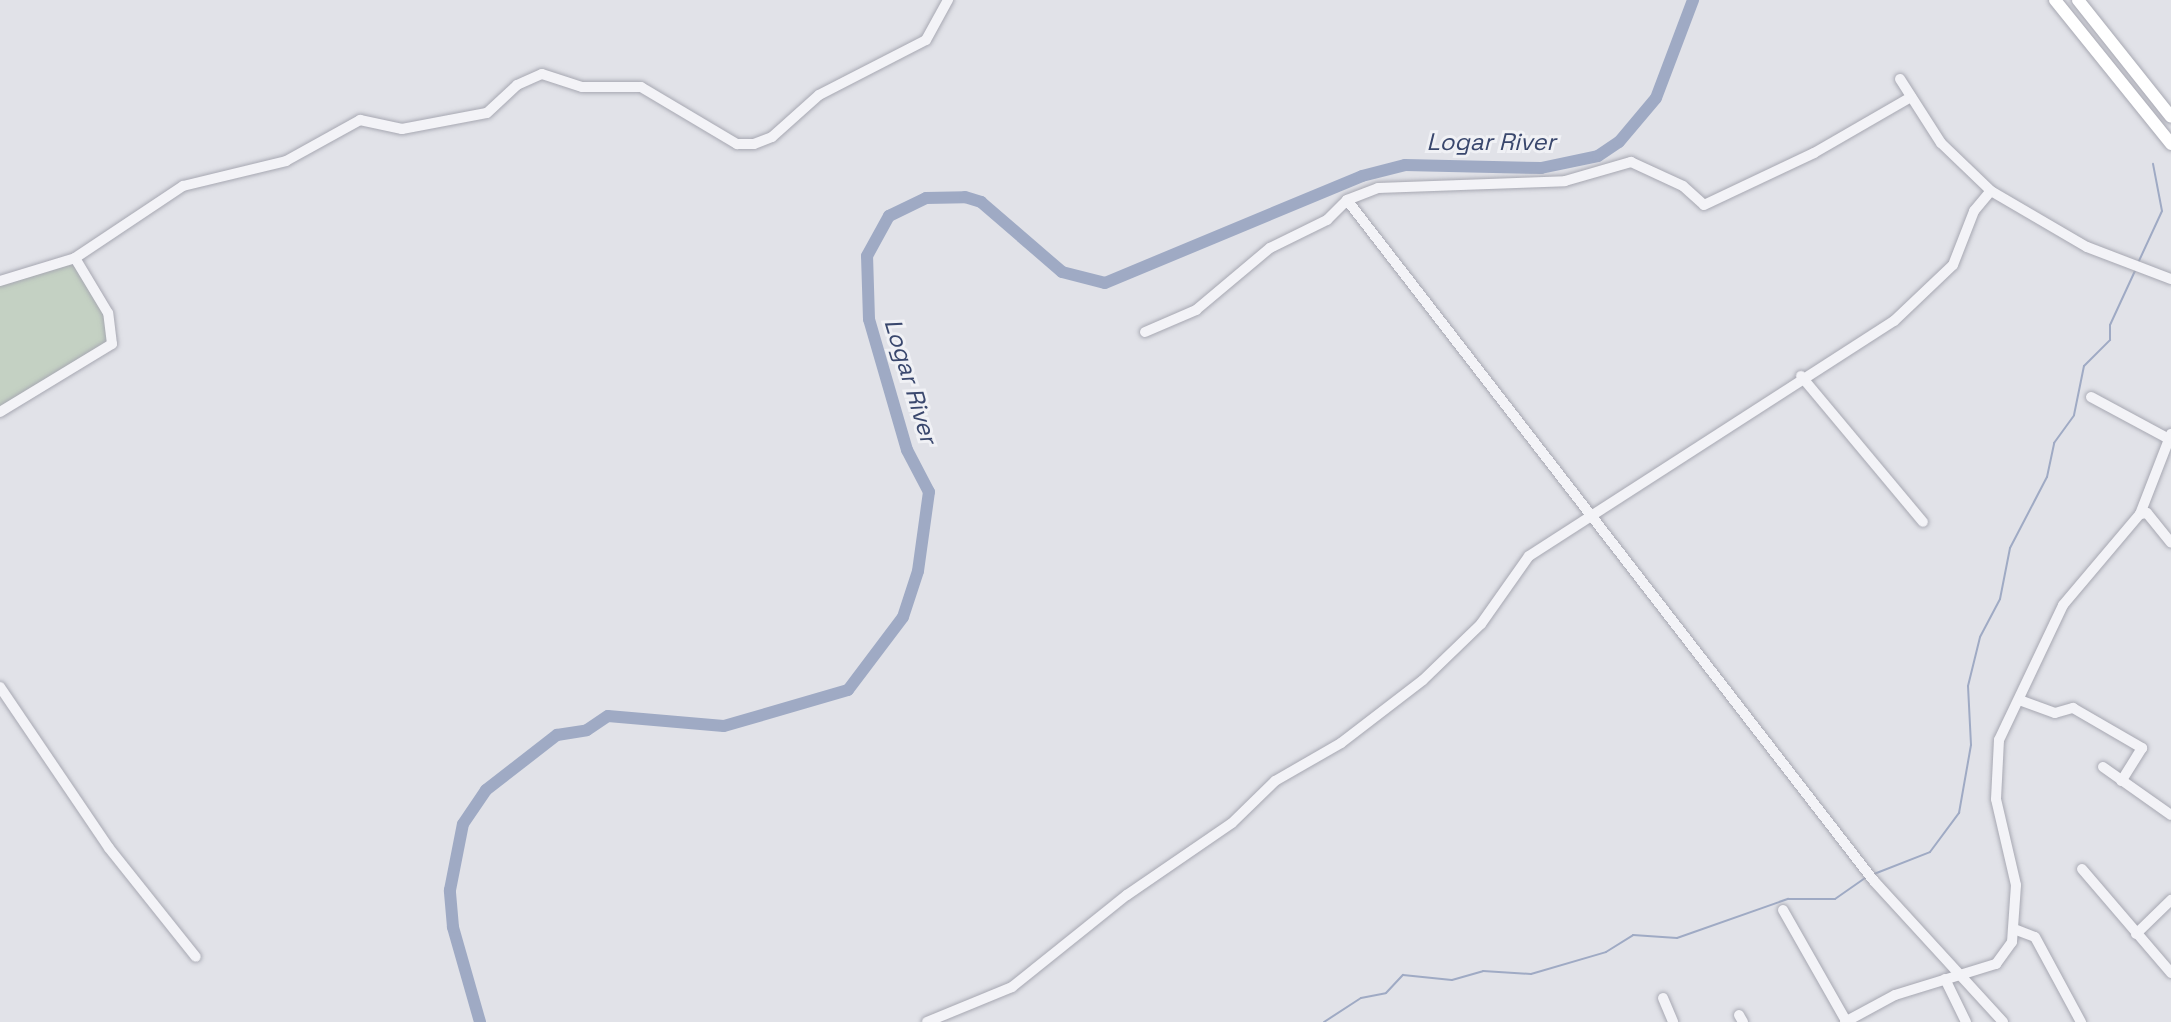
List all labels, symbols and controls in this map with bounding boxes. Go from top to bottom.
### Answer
water label: Logar River [1426,128,1556,156]
water label: Logar River [878,315,944,447]

